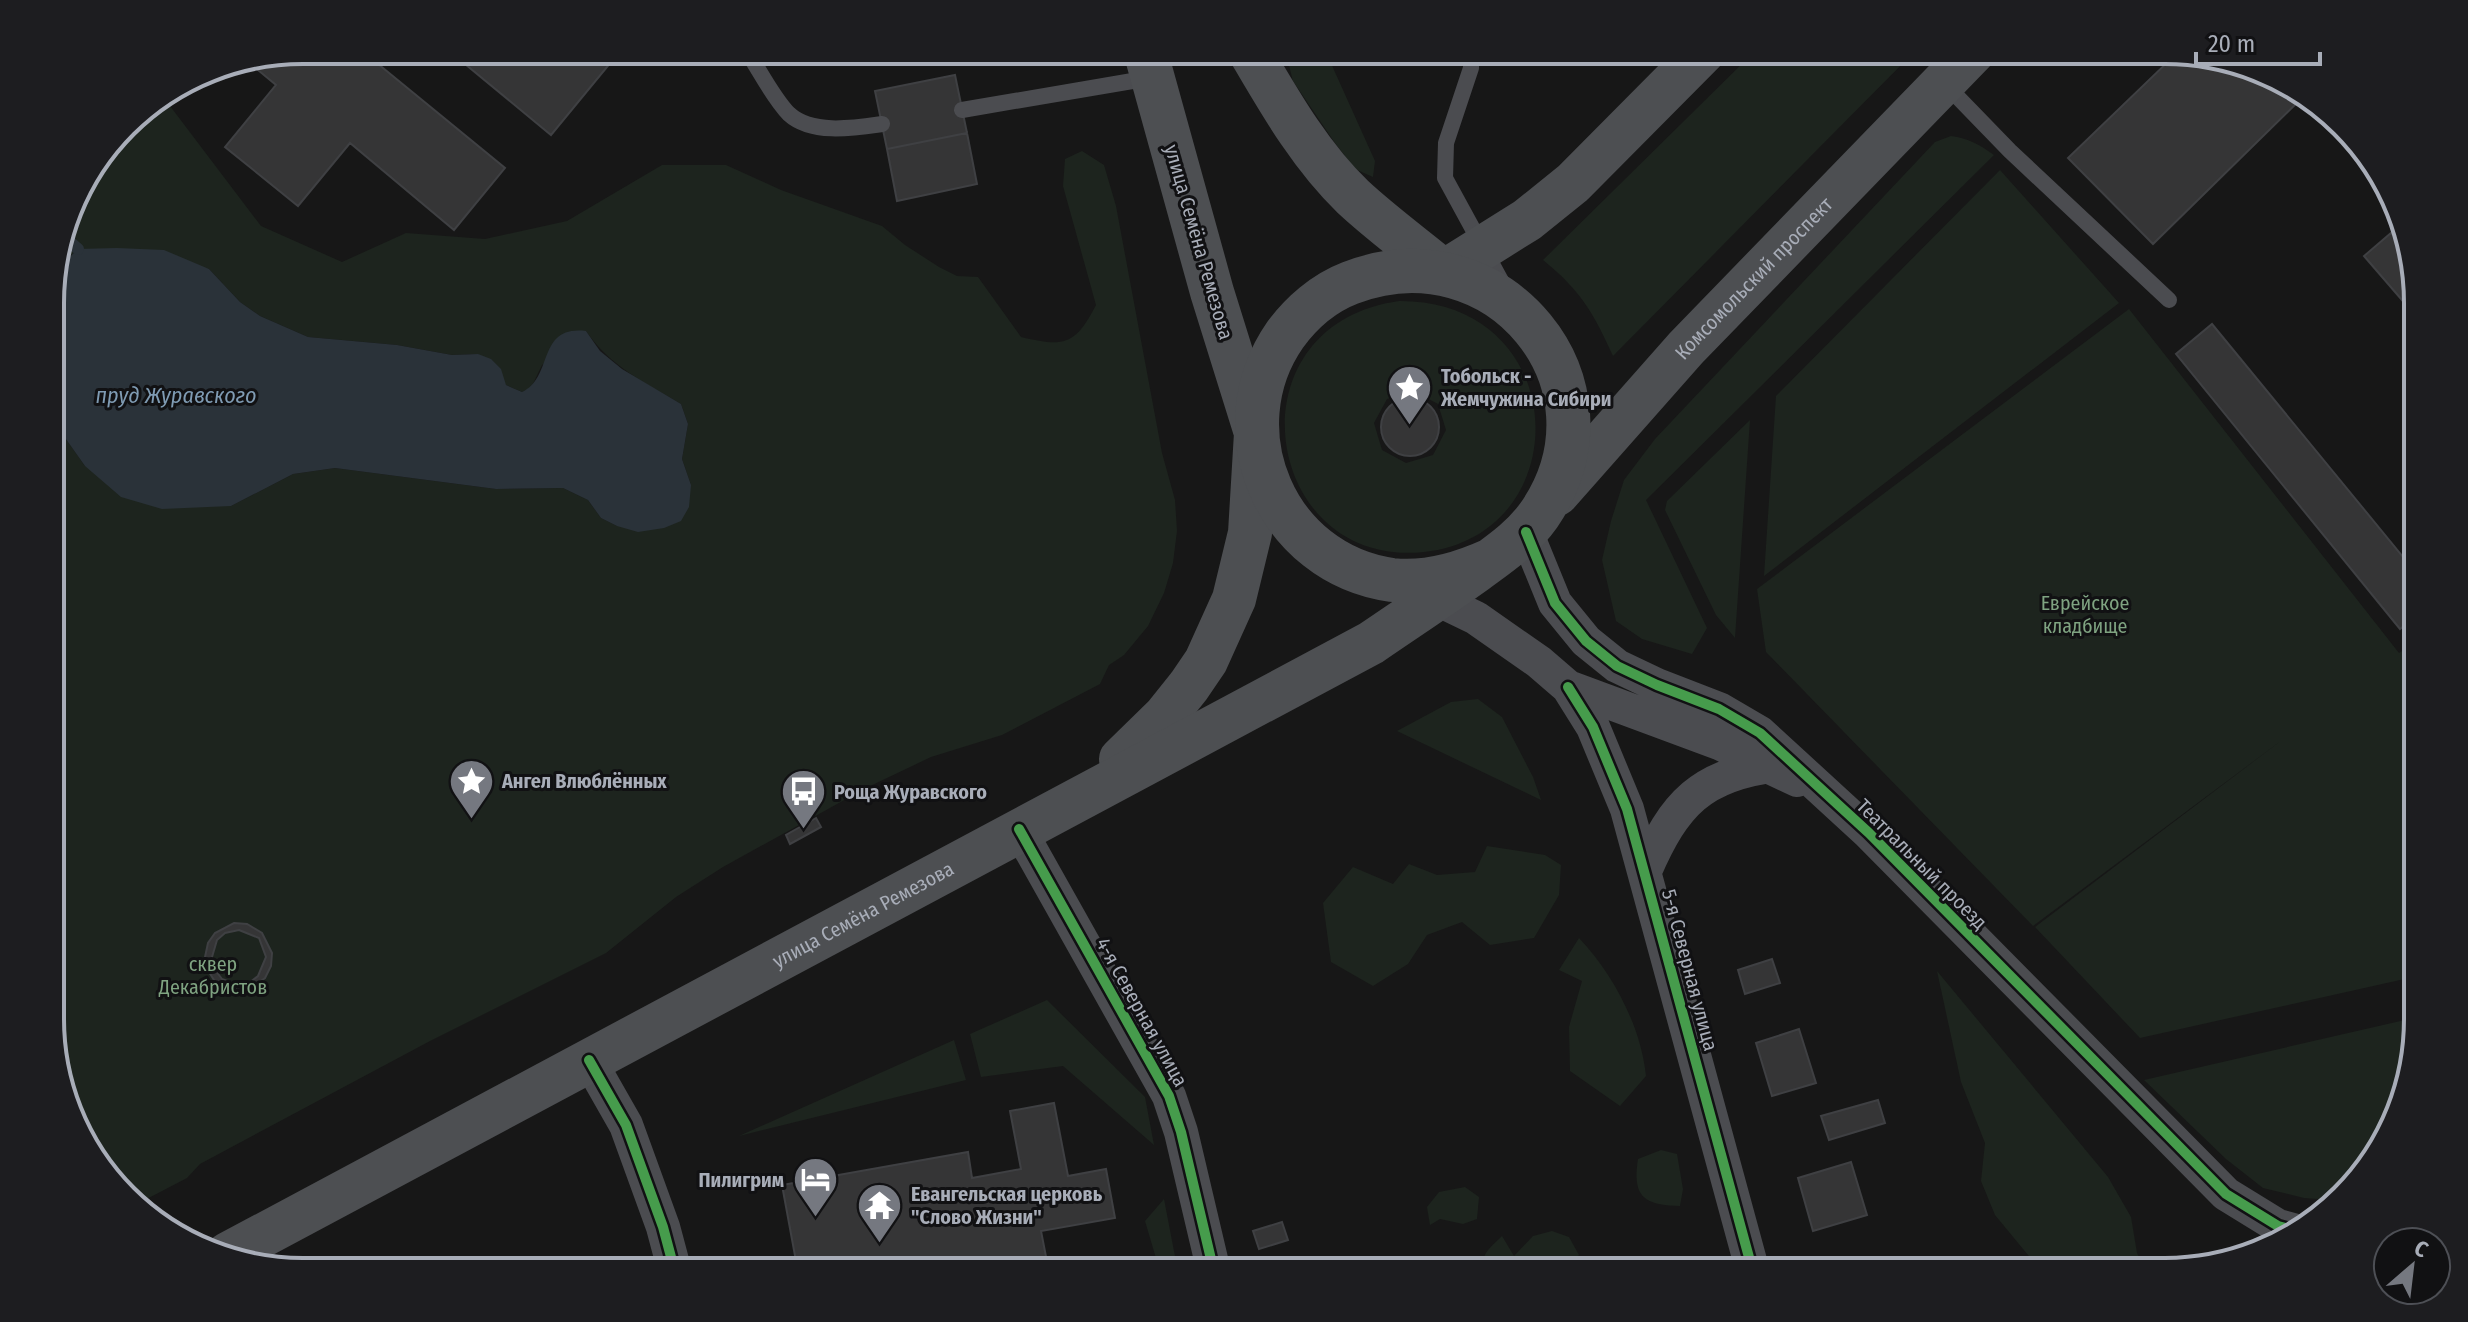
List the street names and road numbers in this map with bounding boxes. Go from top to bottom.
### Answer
street label: улица Семёна Ремезова [1160,142,1238,342]
street label: Комсомольский проспект [1670,192,1838,364]
street label: Театральный проезд [1852,794,1992,934]
street label: улица Семёна Ремезова [768,856,958,973]
street label: 5-я Северная улица [1657,887,1723,1053]
street label: 4-я Северная улица [1091,933,1193,1091]

